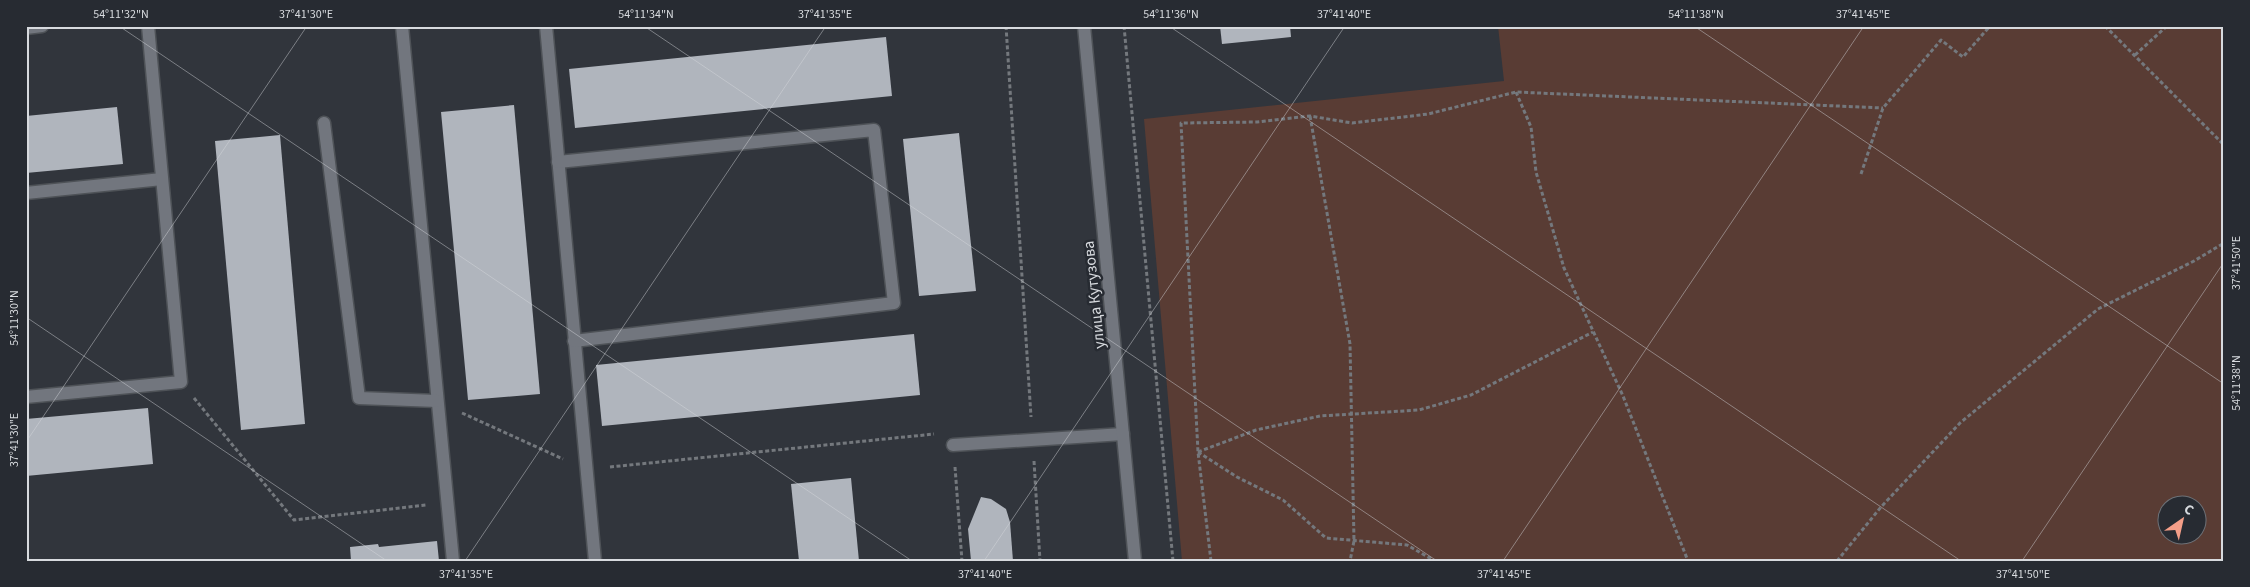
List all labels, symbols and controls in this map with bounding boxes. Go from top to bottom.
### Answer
text: 54°11'32"N [93,6,149,23]
text: 37°41'30"E [279,6,333,23]
text: 54°11'34"N [618,6,674,23]
text: 37°41'35"E [798,6,852,23]
text: 54°11'36"N [1143,6,1199,23]
text: 37°41'40"E [1317,6,1371,23]
text: 54°11'38"N [1668,6,1724,23]
text: 37°41'45"E [1836,6,1890,23]
text: 37°41'50"E [2228,236,2245,290]
street label: улица Кутузова [1077,240,1111,350]
text: 54°11'30"N [6,290,23,346]
text: 54°11'38"N [2228,355,2245,411]
text: 37°41'30"E [6,413,23,467]
north arrow [2158,494,2208,544]
text: С [2180,499,2198,521]
text: 37°41'35"E [439,566,493,583]
text: 37°41'40"E [958,566,1012,583]
text: 37°41'45"E [1477,566,1531,583]
text: 37°41'50"E [1996,566,2050,583]

